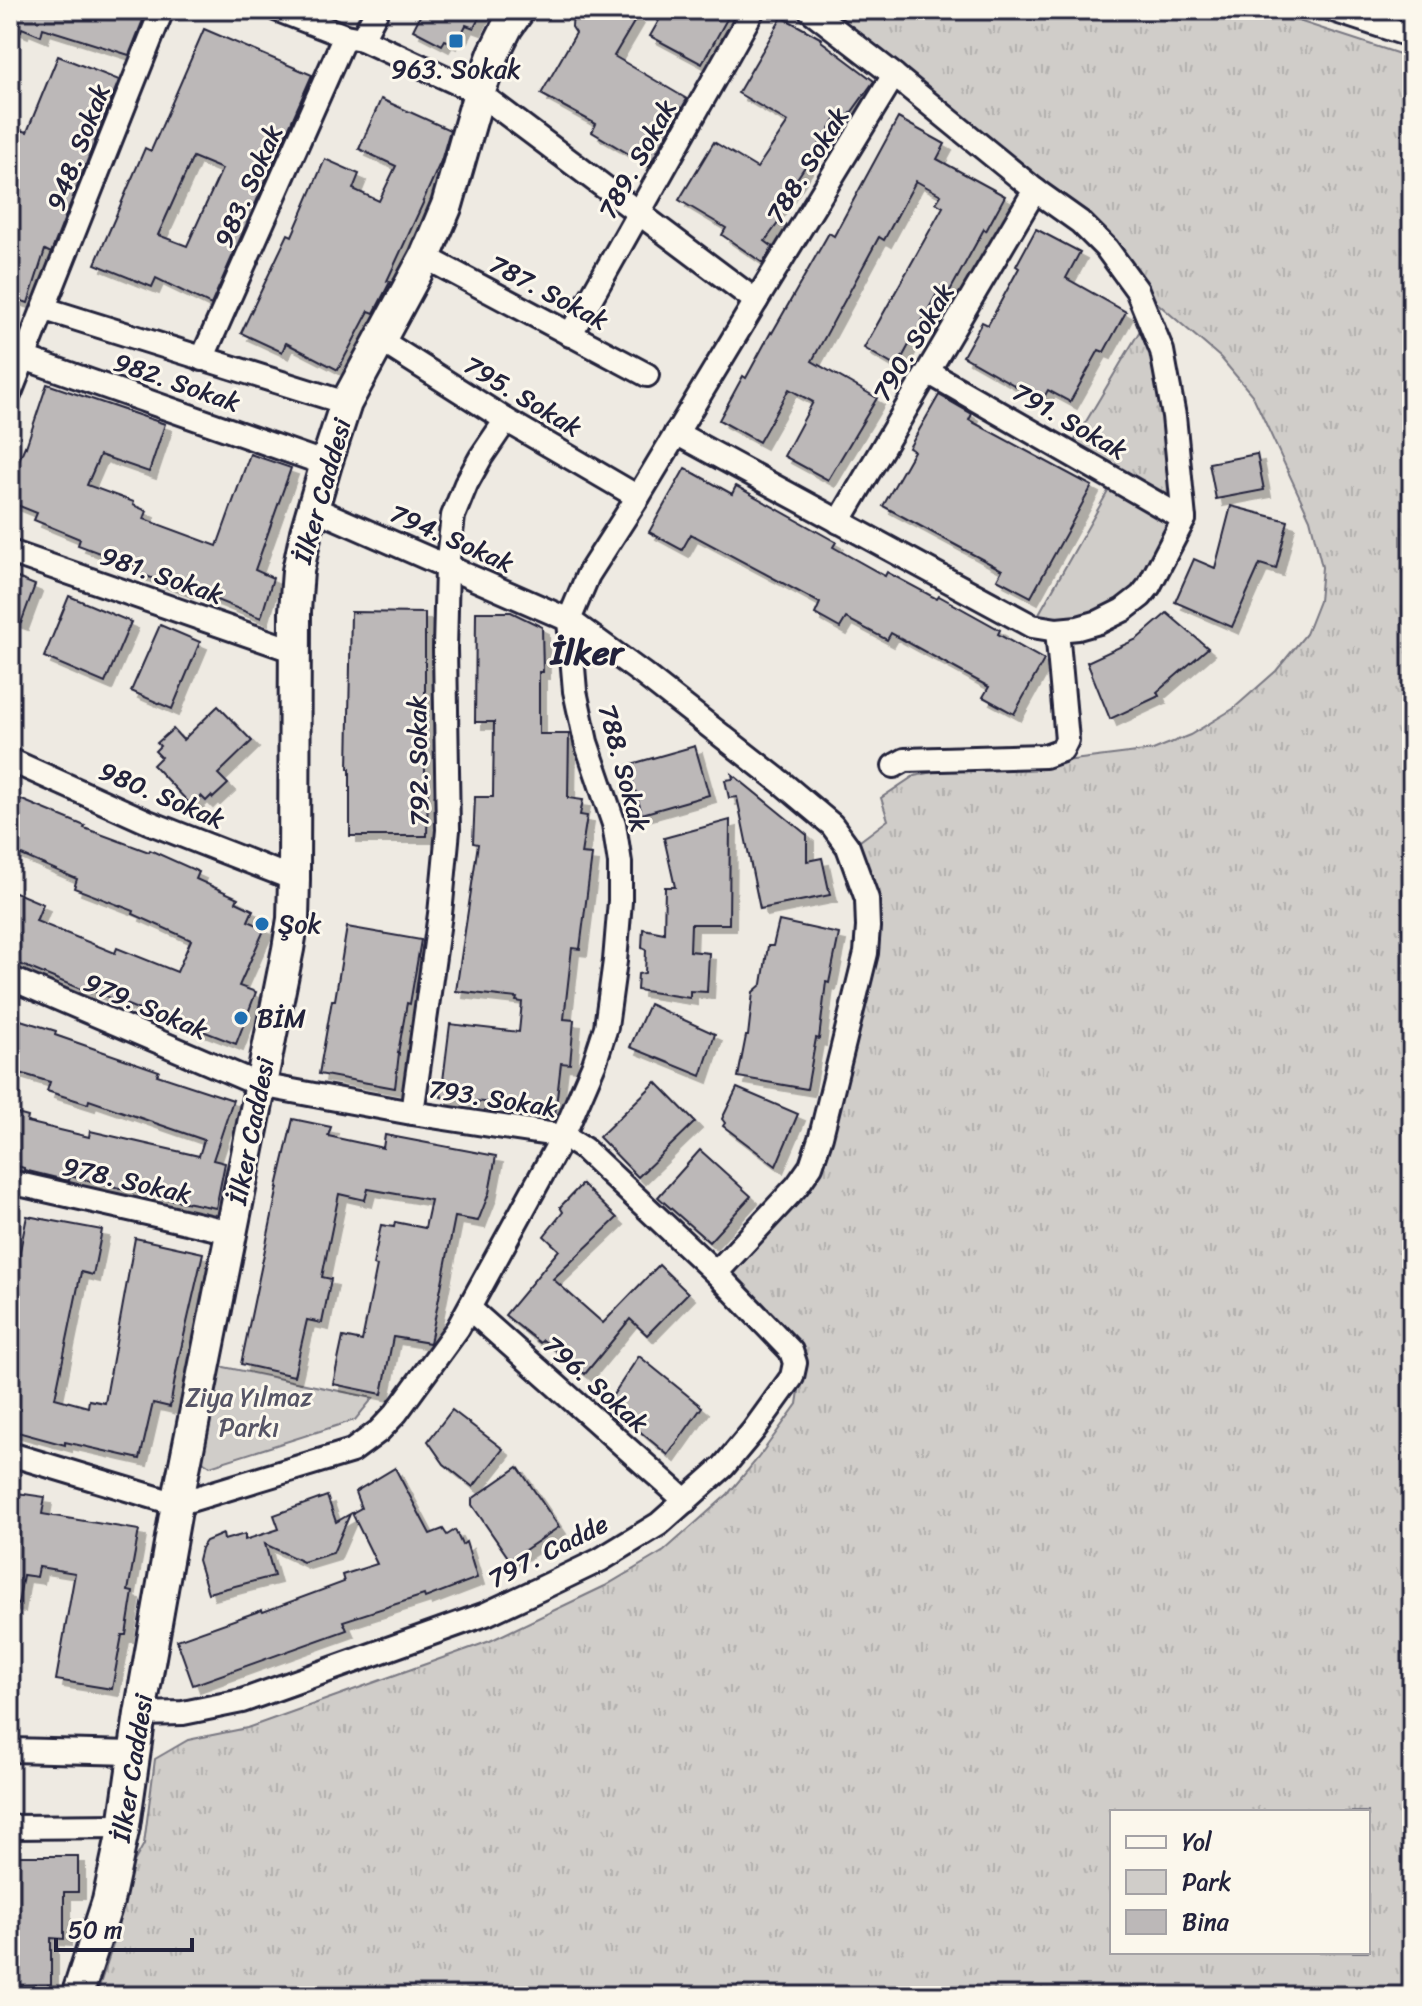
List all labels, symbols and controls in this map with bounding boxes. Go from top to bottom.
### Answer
marker: 963. Sokak [447,32,465,50]
place label: 963. Sokak [391,46,521,92]
street label: 948. Sokak [33,77,123,217]
street label: 789. Sokak [585,90,689,228]
street label: 788. Sokak [753,97,861,233]
street label: 983. Sokak [200,117,296,255]
street label: 787. Sokak [481,241,617,343]
street label: 790. Sokak [859,273,967,410]
street label: 982. Sokak [107,339,247,425]
street label: 795. Sokak [455,342,591,450]
street label: 791. Sokak [1004,369,1137,473]
street label: İlker Caddesi [279,412,365,570]
street label: 794. Sokak [382,490,522,586]
street label: 981. Sokak [94,532,230,618]
district label: İlker [549,623,625,683]
street label: 792. Sokak [394,695,442,827]
street label: 788. Sokak [585,699,663,837]
street label: 980. Sokak [92,748,232,842]
place label: Şok [278,901,322,947]
marker: Şok [253,915,271,933]
street label: 979. Sokak [76,959,216,1053]
place label: BİM [257,995,306,1041]
marker: BİM [232,1009,250,1027]
street label: İlker Caddesi [214,1053,288,1210]
street label: 793. Sokak [425,1065,561,1131]
street label: 978. Sokak [58,1143,196,1217]
street label: 796. Sokak [532,1323,660,1445]
park label: Ziya Yılmaz Parkı [185,1374,313,1450]
street label: 797. Cadde [480,1501,616,1601]
street label: İlker Caddesi [97,1690,167,1846]
legend [1110,1810,1370,1954]
text: Yol [1182,1821,1213,1863]
text: Park [1182,1861,1231,1903]
text: Bina [1182,1901,1230,1943]
scale bar [56,1902,192,1952]
text: 50 m [68,1909,123,1951]

